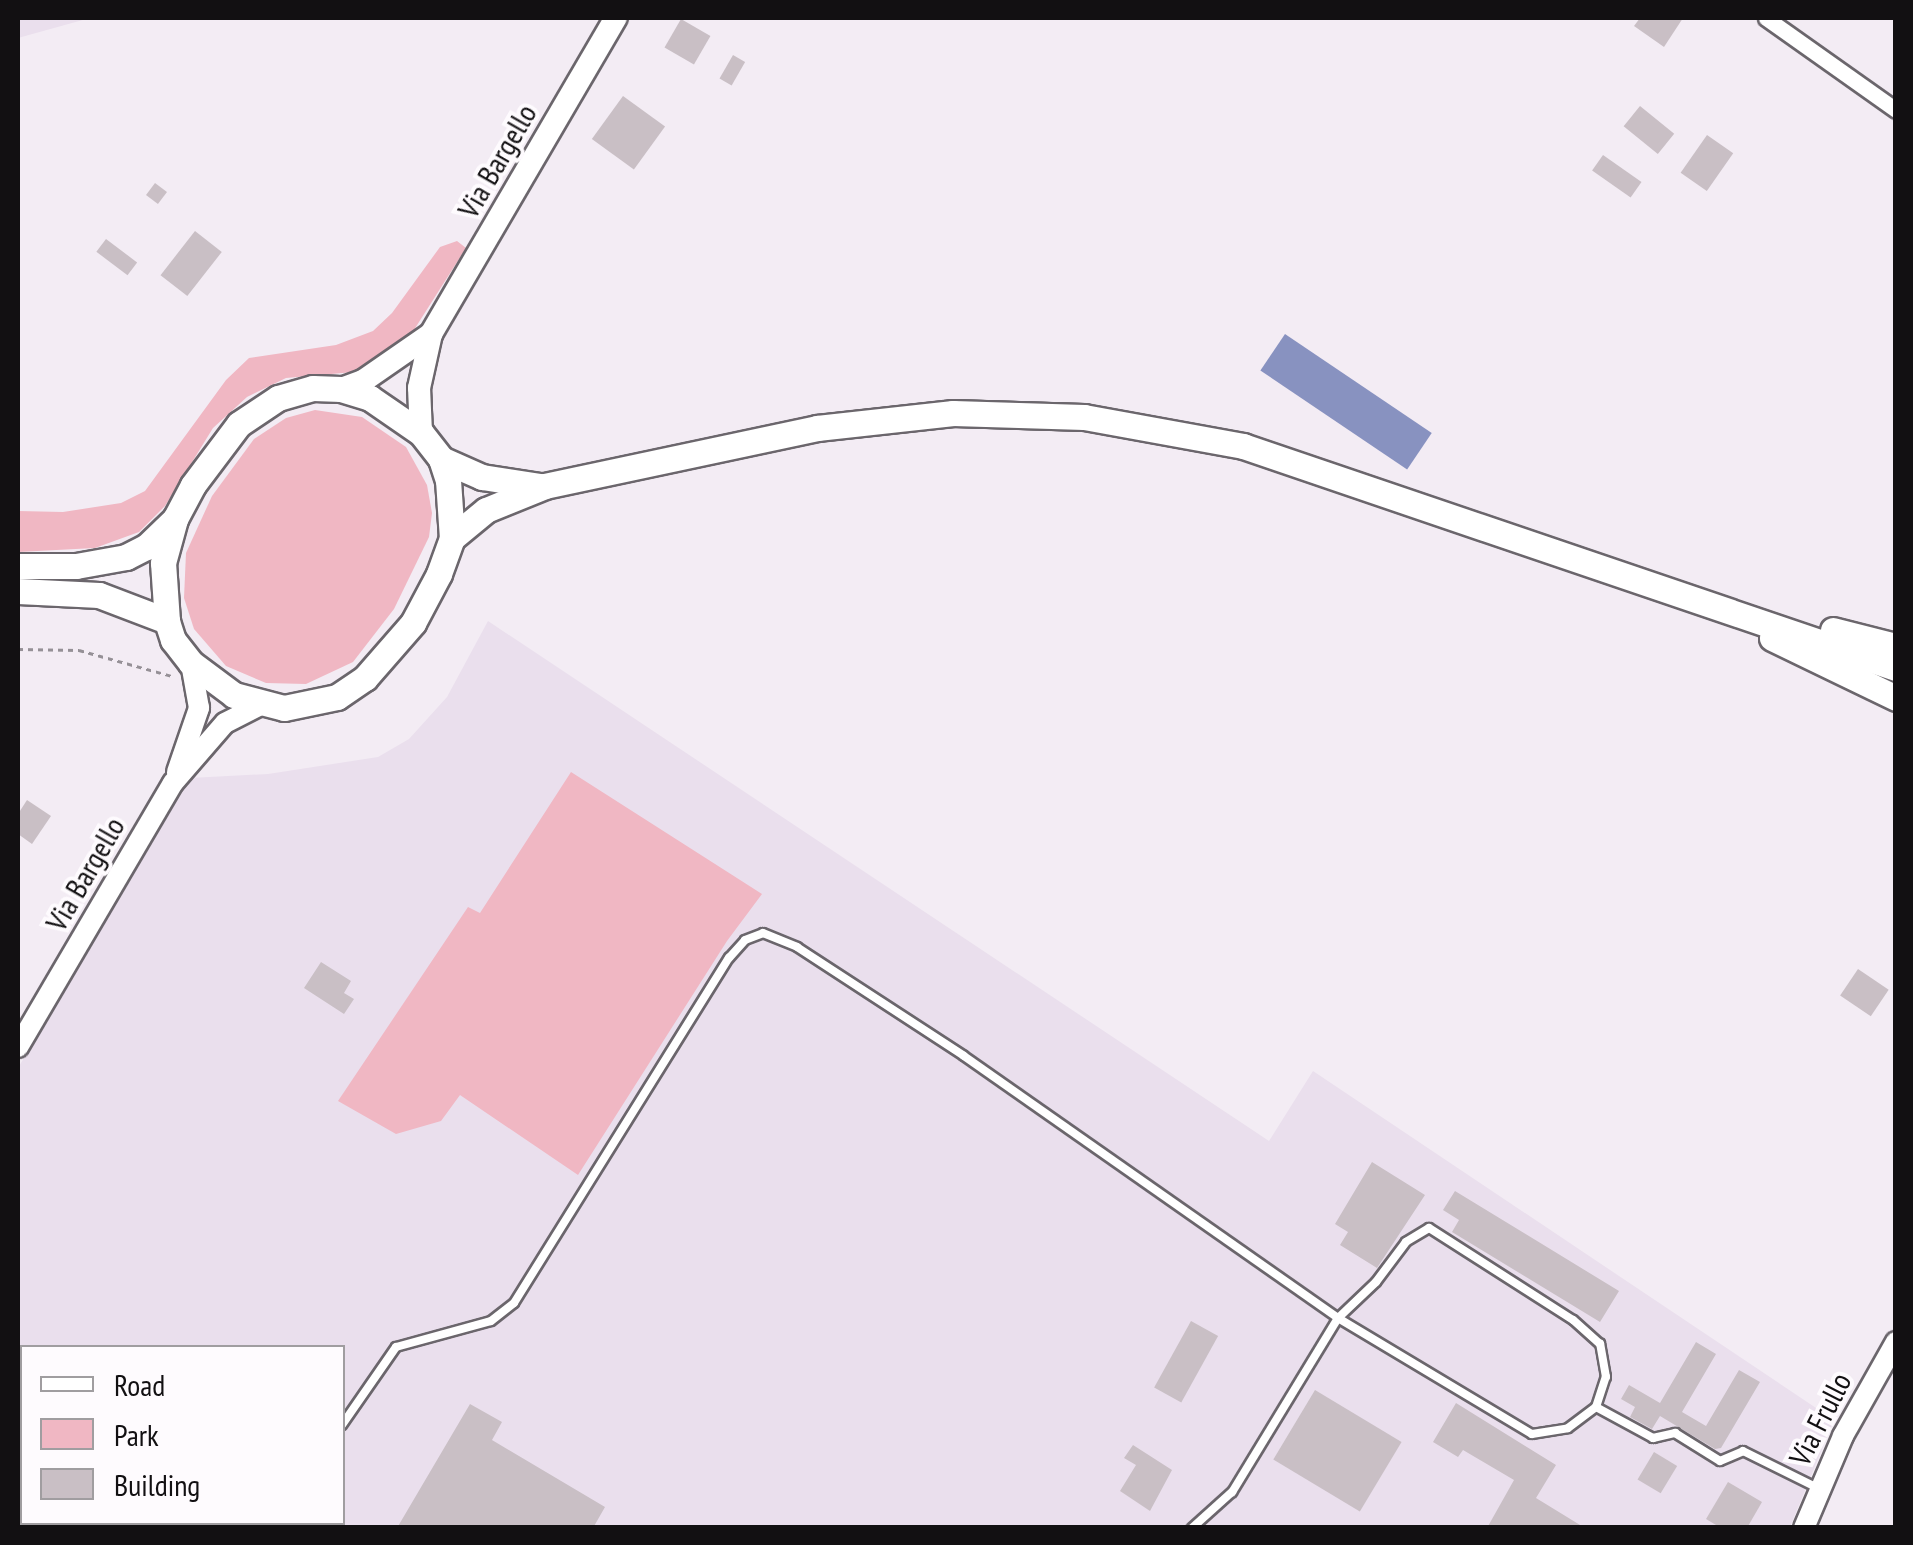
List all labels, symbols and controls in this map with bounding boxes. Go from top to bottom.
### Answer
street label: Via Bargello [450,98,544,224]
street label: Via Bargello [38,811,132,937]
legend [20,1345,345,1525]
text: Road [114,1365,165,1404]
street label: Via Frullo [1781,1367,1859,1471]
text: Park [114,1415,159,1454]
text: Building [114,1465,200,1504]

